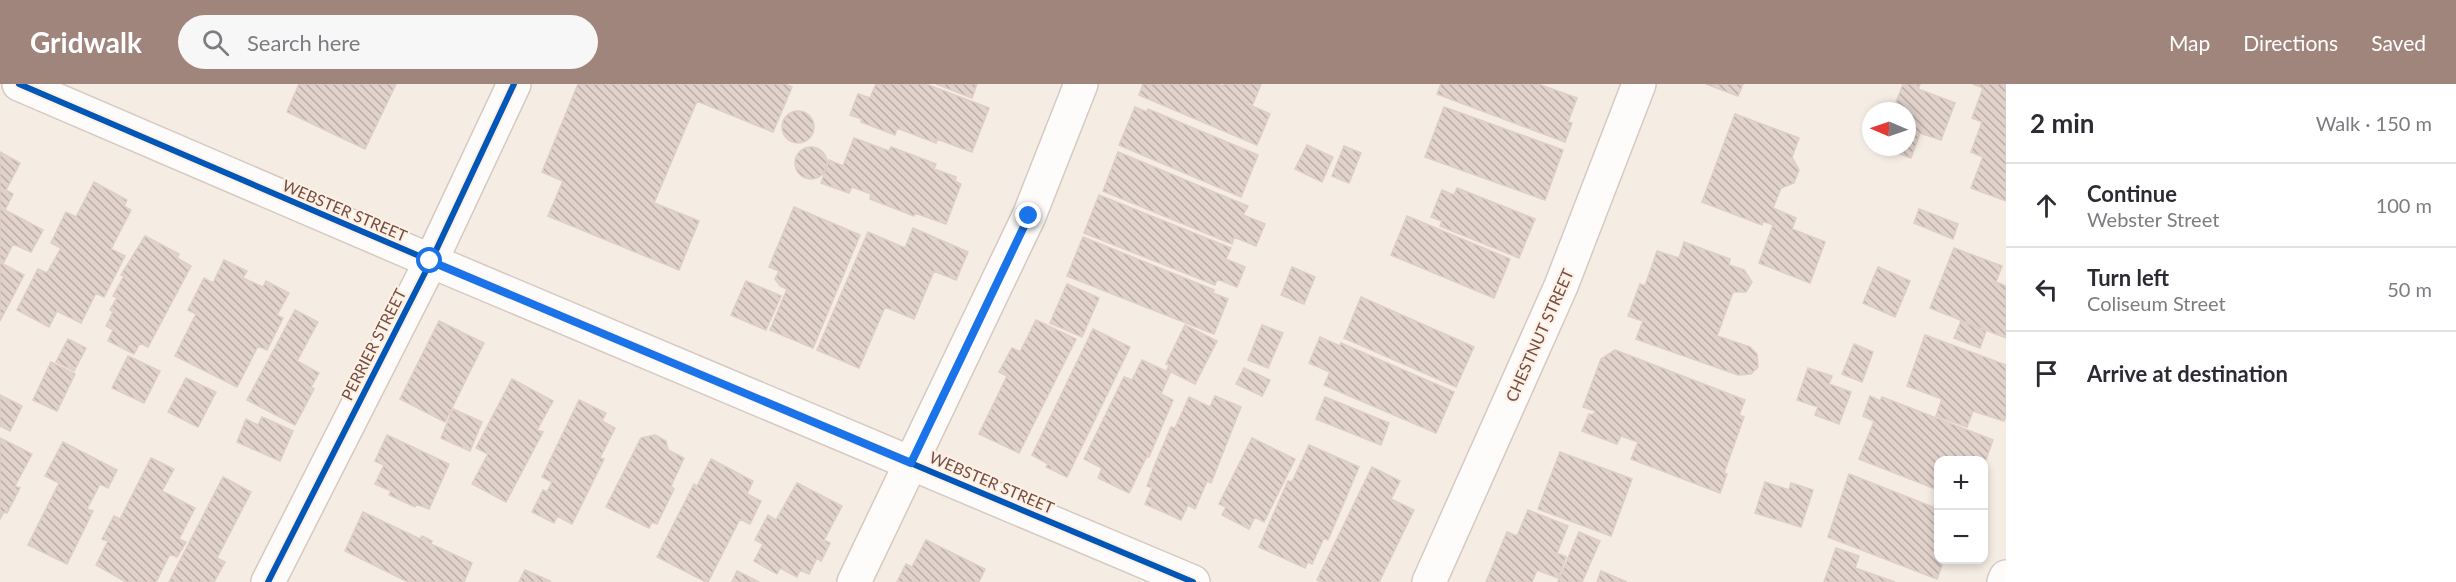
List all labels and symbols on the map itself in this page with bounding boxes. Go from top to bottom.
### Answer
north arrow [1862,102,1916,156]
street label: WEBSTER STREET [280,175,411,245]
route end [1015,202,1041,228]
route start [416,247,442,273]
street label: CHESTNUT STREET [1501,265,1577,404]
street label: PERRIER STREET [337,284,410,403]
street label: WEBSTER STREET [927,447,1058,517]

